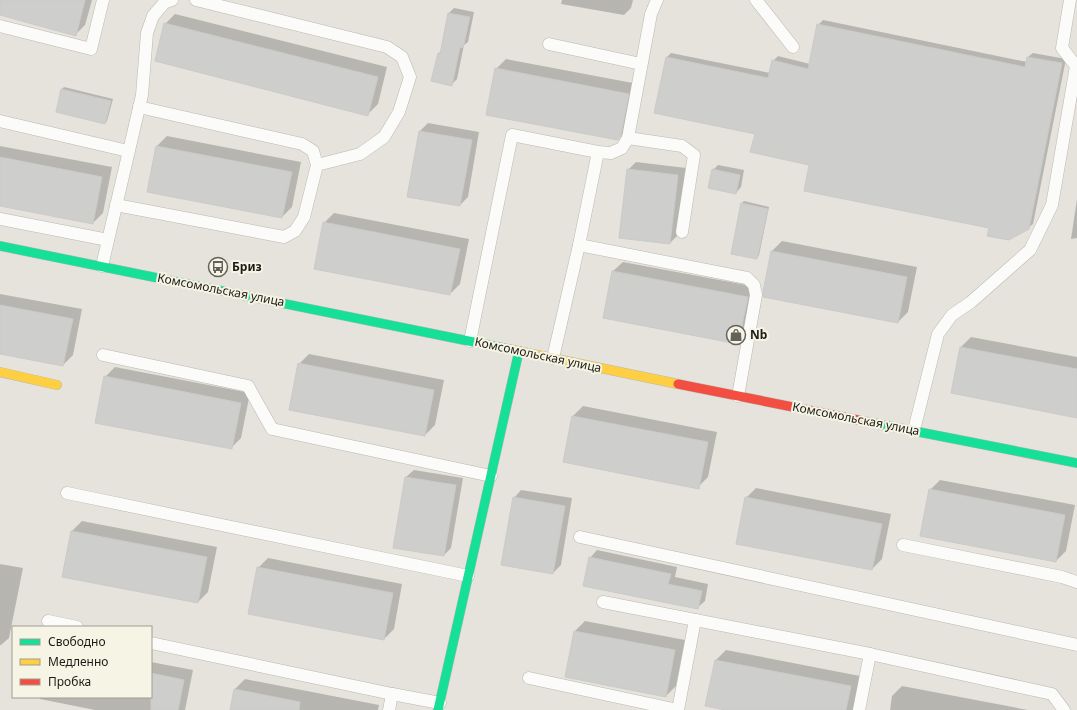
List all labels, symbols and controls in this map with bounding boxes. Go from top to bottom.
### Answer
bus stop icon: Бриз [207,256,229,278]
place label: Бриз [232,258,262,275]
street label: Комсомольская улица [156,269,286,310]
shop icon: Nb [725,324,747,346]
place label: Nb [750,326,768,343]
street label: Комсомольская улица [473,333,603,376]
street label: Комсомольская улица [791,398,921,439]
legend [12,626,152,698]
text: Свободно [48,633,106,650]
text: Медленно [48,653,108,670]
text: Пробка [48,673,91,690]

